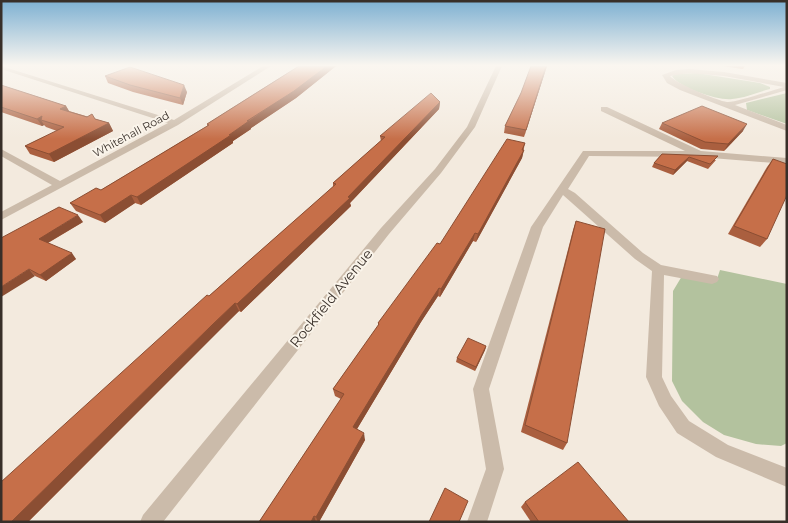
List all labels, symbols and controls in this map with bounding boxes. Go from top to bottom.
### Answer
street label: Whitehall Road [90,108,172,160]
street label: Rockfield Avenue [286,245,376,351]

